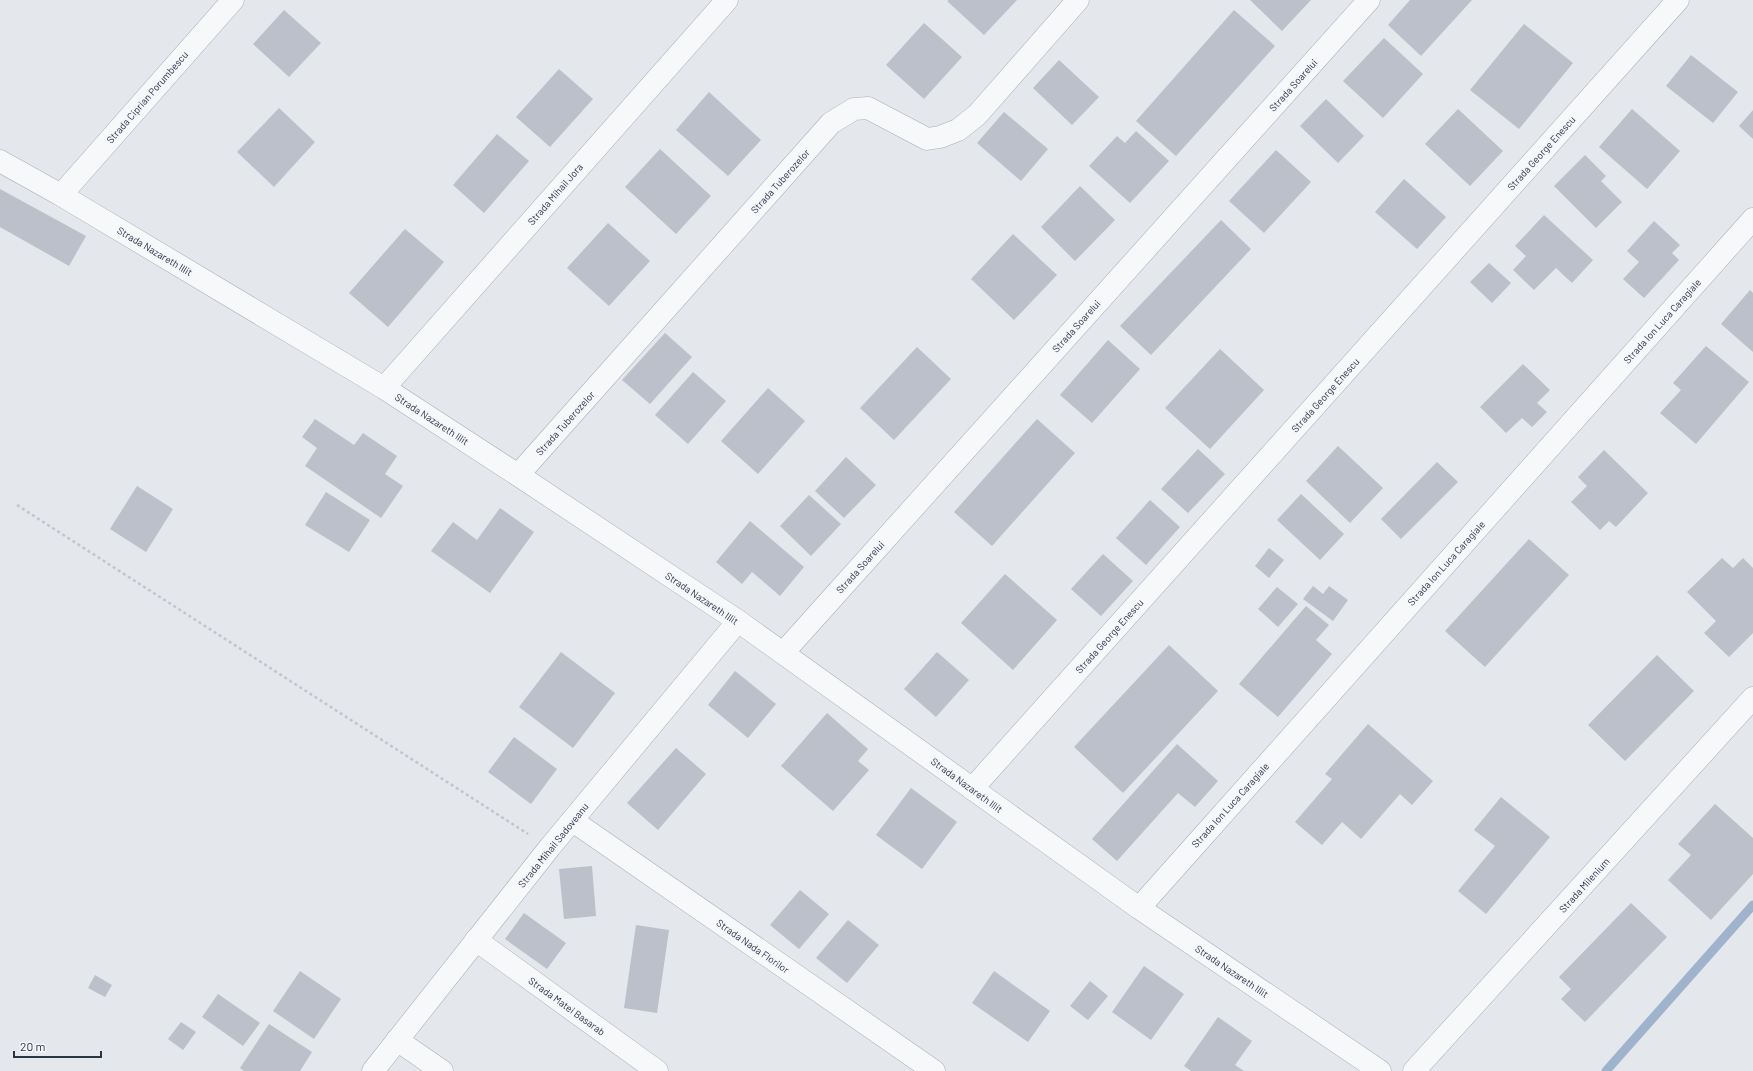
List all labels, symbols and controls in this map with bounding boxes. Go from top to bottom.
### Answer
street label: Strada Ciprian Porumbescu [104,49,190,145]
street label: Strada Soarelui [1266,56,1320,114]
street label: Strada George Enescu [1504,113,1578,193]
street label: Strada Tuberozelor [748,146,812,216]
street label: Strada Mihail Jora [525,161,585,227]
street label: Strada Nazareth Illit [115,224,195,278]
street label: Strada Ion Luca Caragiale [1621,276,1703,366]
street label: Strada Soarelui [1049,297,1103,355]
street label: Strada George Enescu [1288,355,1362,435]
street label: Strada Tuberozelor [533,388,597,458]
street label: Strada Nazareth Illit [393,391,471,447]
street label: Strada Ion Luca Caragiale [1405,518,1487,608]
street label: Strada Soarelui [833,538,887,596]
street label: Strada Nazareth Illit [663,569,741,627]
street label: Strada George Enescu [1072,596,1146,676]
street label: Strada Nazareth Illit [929,755,1005,815]
street label: Strada Ion Luca Caragiale [1189,760,1271,850]
street label: Strada Mihail Sadoveanu [515,800,591,890]
street label: Strada Milenium [1556,855,1612,915]
street label: Strada Nada Florilor [714,916,792,976]
street label: Strada Nazareth Illit [1193,942,1271,1000]
street label: Strada Matei Basarab [526,974,608,1038]
scale bar [14,1033,101,1059]
text: 20 m [20,1039,46,1053]

